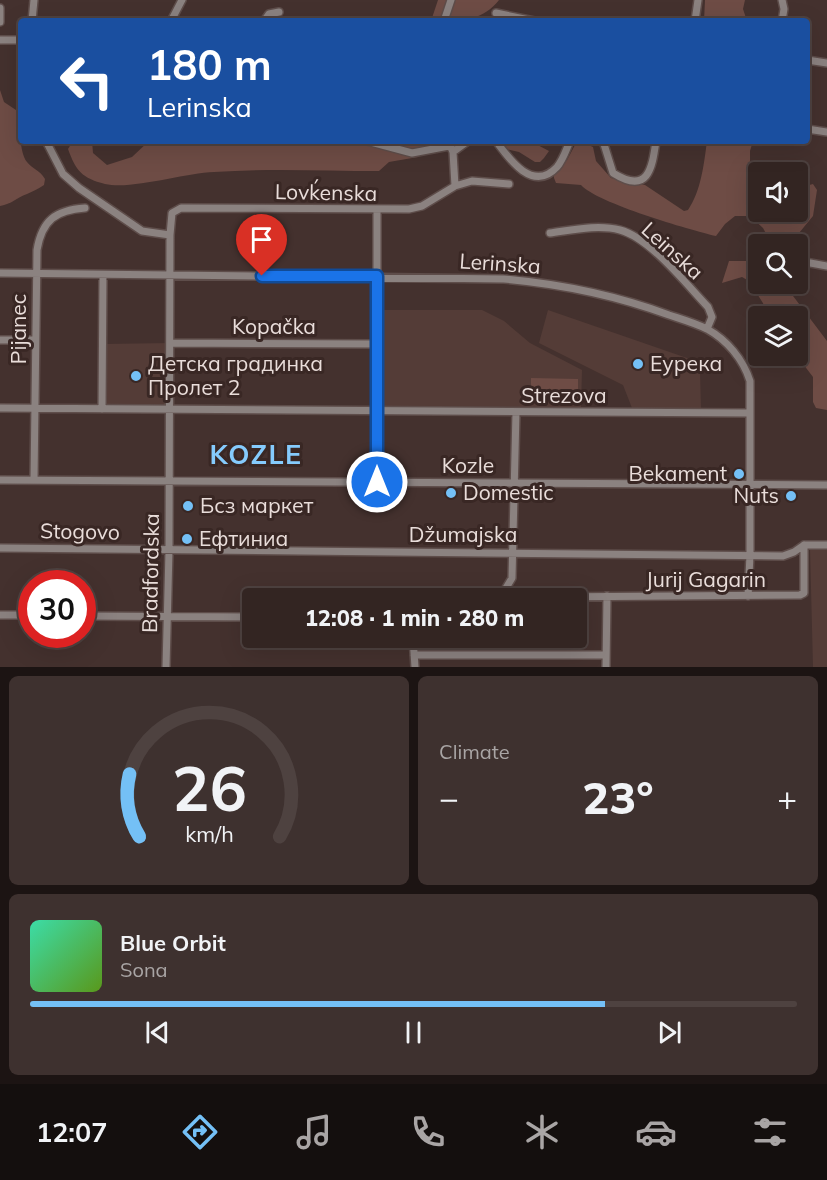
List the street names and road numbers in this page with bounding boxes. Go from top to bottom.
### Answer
street label: Lovḱenska [275,177,377,206]
street label: Leinska [637,216,709,285]
street label: Lerinska [459,247,542,279]
street label: Pijanec [5,294,31,364]
street label: Kopačka [232,313,316,339]
street label: Strezova [521,382,607,408]
street label: Kozle [442,452,494,478]
street label: Bradfordska [136,513,164,633]
street label: Stogovo [40,517,120,545]
street label: Džumajska [409,521,517,547]
street label: Jurij Gagarin [646,566,766,592]

